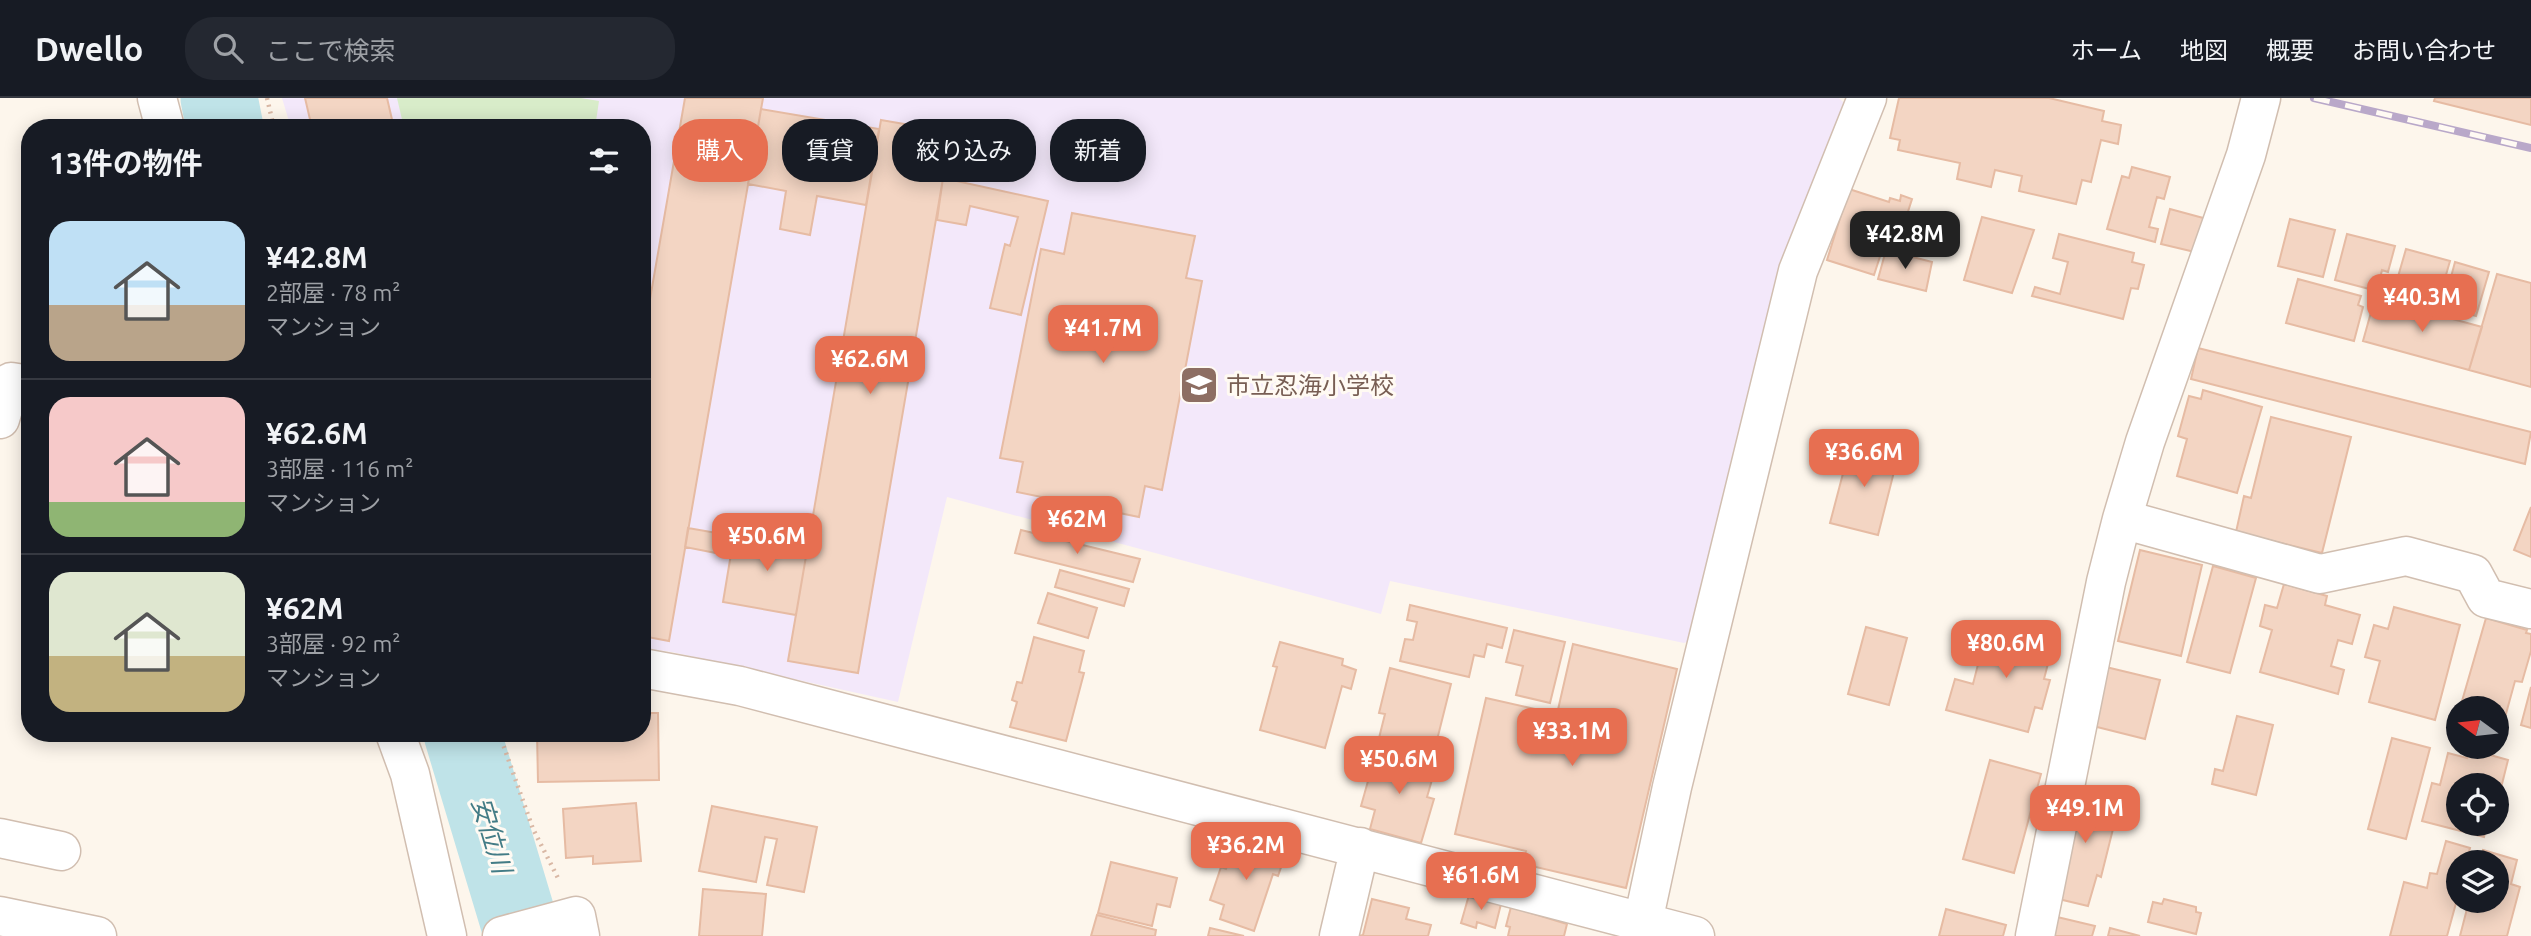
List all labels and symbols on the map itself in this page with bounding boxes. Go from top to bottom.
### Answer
pin: ¥42.8M [1848,212,1962,271]
pin: ¥40.3M [2365,274,2479,334]
pin: ¥41.7M [1046,306,1160,365]
pin: ¥62.6M [813,336,927,396]
school or university icon: 市立忍海小学校 [1178,364,1220,406]
place label: 市立忍海小学校 [1226,372,1394,399]
pin: ¥36.6M [1807,430,1921,489]
pin: ¥62M [1036,496,1118,556]
pin: ¥50.6M [710,514,824,573]
pin: ¥80.6M [1949,620,2063,680]
north arrow [2446,696,2510,760]
pin: ¥33.1M [1515,708,1629,768]
pin: ¥50.6M [1342,736,1456,796]
pin: ¥49.1M [2028,786,2142,845]
water label: 安位川 [467,793,518,879]
pin: ¥36.2M [1189,822,1303,882]
pin: ¥61.6M [1424,852,1538,912]

